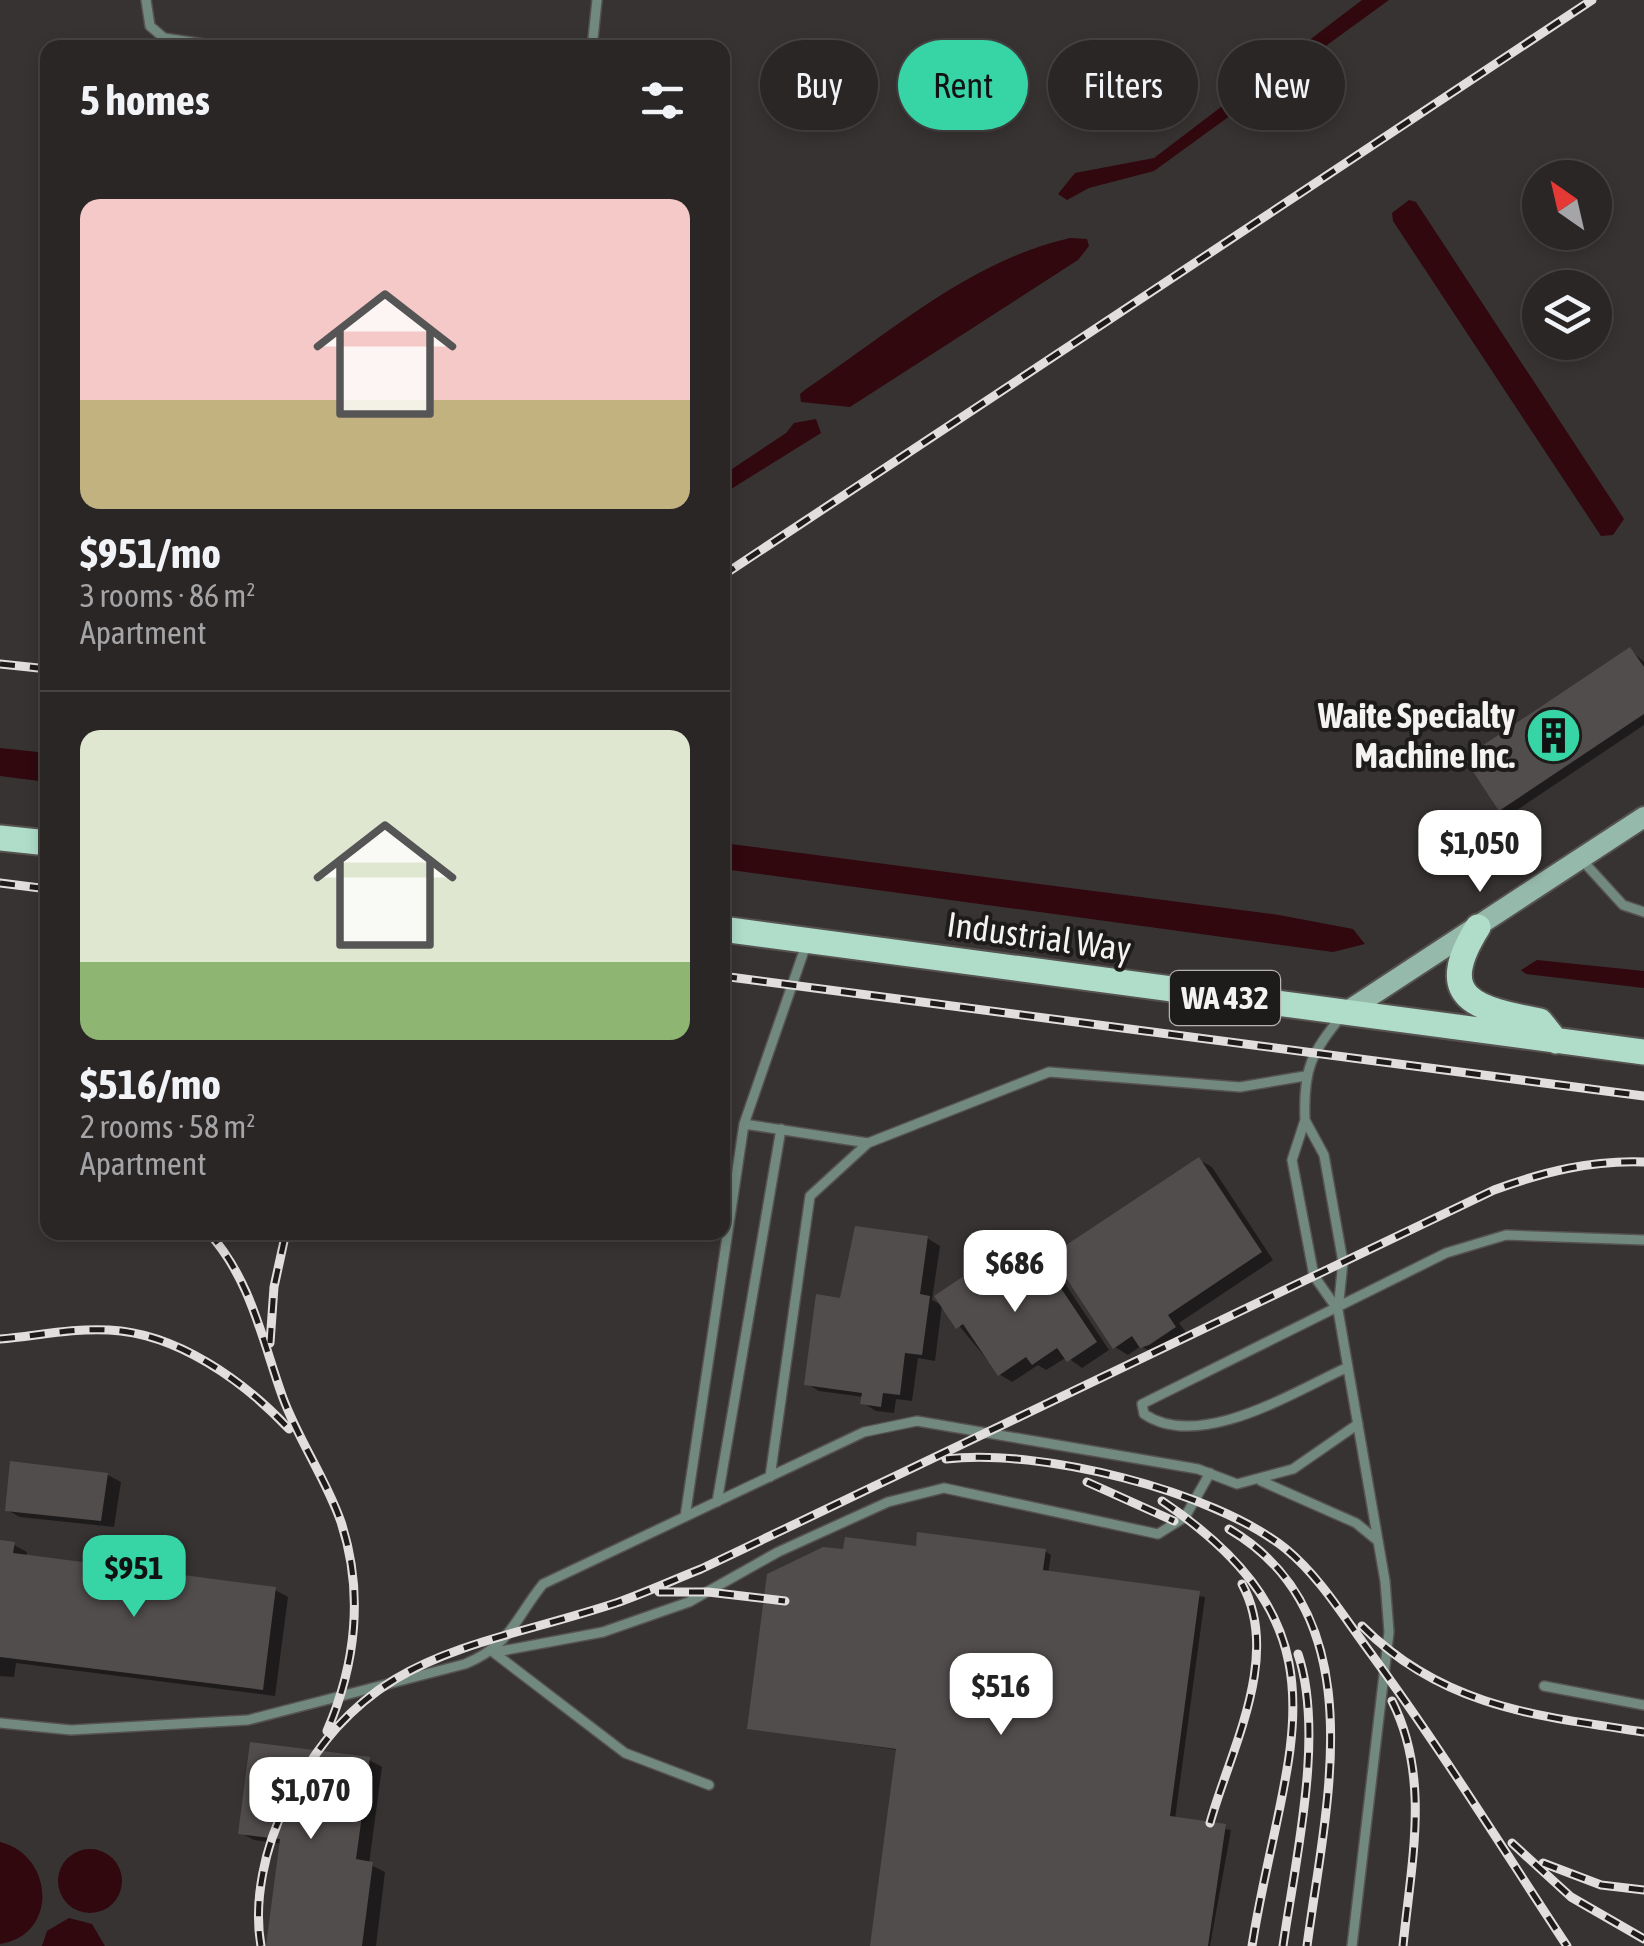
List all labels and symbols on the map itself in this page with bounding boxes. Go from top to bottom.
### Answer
north arrow [1522,160,1612,250]
place label: Waite Specialty Machine Inc. [1317,695,1516,775]
building icon: Waite Specialty Machine Inc. [1524,706,1584,766]
pin: $1,050 [1399,810,1561,895]
street label: Industrial Way [944,903,1134,969]
road number: WA 432 [1170,971,1280,1025]
pin: $686 [956,1230,1074,1315]
pin: $951 [75,1535,193,1620]
pin: $516 [942,1653,1060,1738]
pin: $1,070 [230,1757,392,1842]

